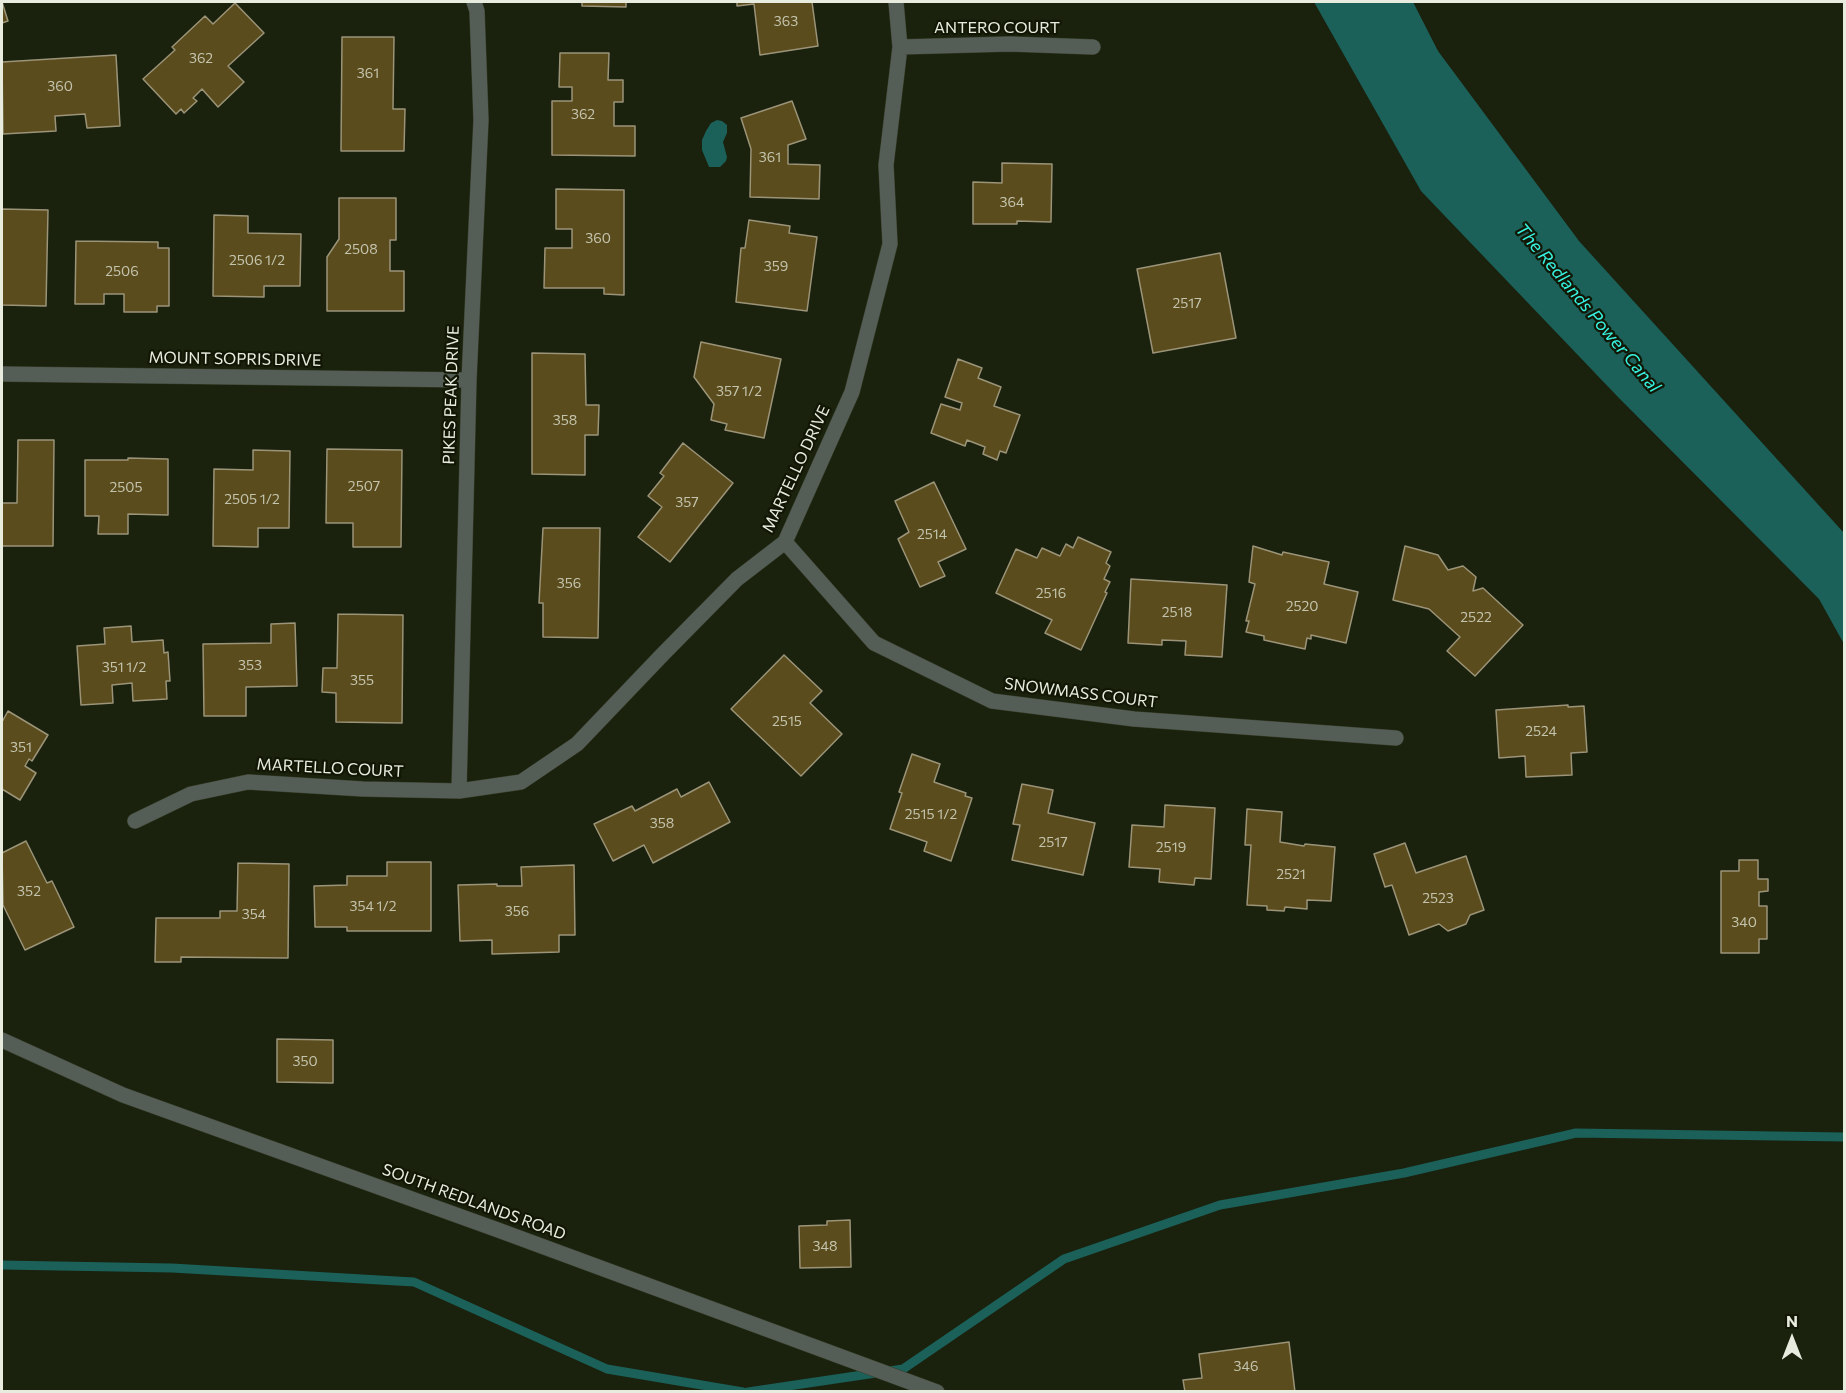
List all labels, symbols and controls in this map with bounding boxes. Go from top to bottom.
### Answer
house number: 363 [774,13,798,29]
street label: ANTERO COURT [934,18,1060,38]
house number: 362 [189,50,213,66]
house number: 361 [357,65,379,81]
house number: 360 [47,78,73,94]
house number: 362 [571,106,595,122]
house number: 361 [759,149,781,165]
house number: 364 [1000,194,1024,210]
water label: The Redlands Power Canal [1511,219,1665,397]
house number: 360 [585,230,611,246]
house number: 2508 [344,241,378,257]
house number: 2506 1/2 [229,252,285,268]
house number: 359 [764,258,788,274]
house number: 2506 [105,263,139,279]
house number: 2517 [1172,295,1202,311]
street label: PIKES PEAK DRIVE [439,325,463,465]
street label: MOUNT SOPRIS DRIVE [148,348,322,370]
house number: 357 1/2 [716,383,762,399]
street label: MARTELLO DRIVE [758,402,834,536]
house number: 358 [553,412,577,428]
house number: 2507 [348,478,380,494]
house number: 2505 [110,479,142,495]
house number: 2505 1/2 [224,491,280,507]
house number: 357 [675,494,699,510]
house number: 2514 [917,526,947,542]
house number: 356 [557,575,581,591]
house number: 2516 [1036,585,1066,601]
house number: 2520 [1286,598,1318,614]
house number: 2518 [1162,604,1192,620]
house number: 2522 [1460,609,1492,625]
house number: 353 [238,657,262,673]
house number: 351 1/2 [102,659,146,675]
house number: 355 [350,672,374,688]
street label: SNOWMASS COURT [1003,674,1159,712]
house number: 2515 [772,713,802,729]
house number: 2524 [1525,723,1557,739]
house number: 351 [10,739,32,755]
street label: MARTELLO COURT [256,755,404,781]
house number: 2515 1/2 [905,806,957,822]
house number: 358 [650,815,674,831]
house number: 2517 [1038,834,1068,850]
house number: 2519 [1156,839,1186,855]
house number: 2521 [1276,866,1306,882]
house number: 352 [17,883,41,899]
house number: 2523 [1422,890,1454,906]
house number: 354 1/2 [349,898,397,914]
house number: 356 [505,903,529,919]
house number: 354 [242,906,266,922]
house number: 340 [1731,914,1757,930]
house number: 350 [292,1053,318,1069]
street label: SOUTH REDLANDS ROAD [380,1160,568,1244]
house number: 348 [813,1238,837,1254]
north arrow [1762,1309,1822,1369]
text: N [1786,1311,1798,1330]
house number: 346 [1234,1358,1258,1374]

